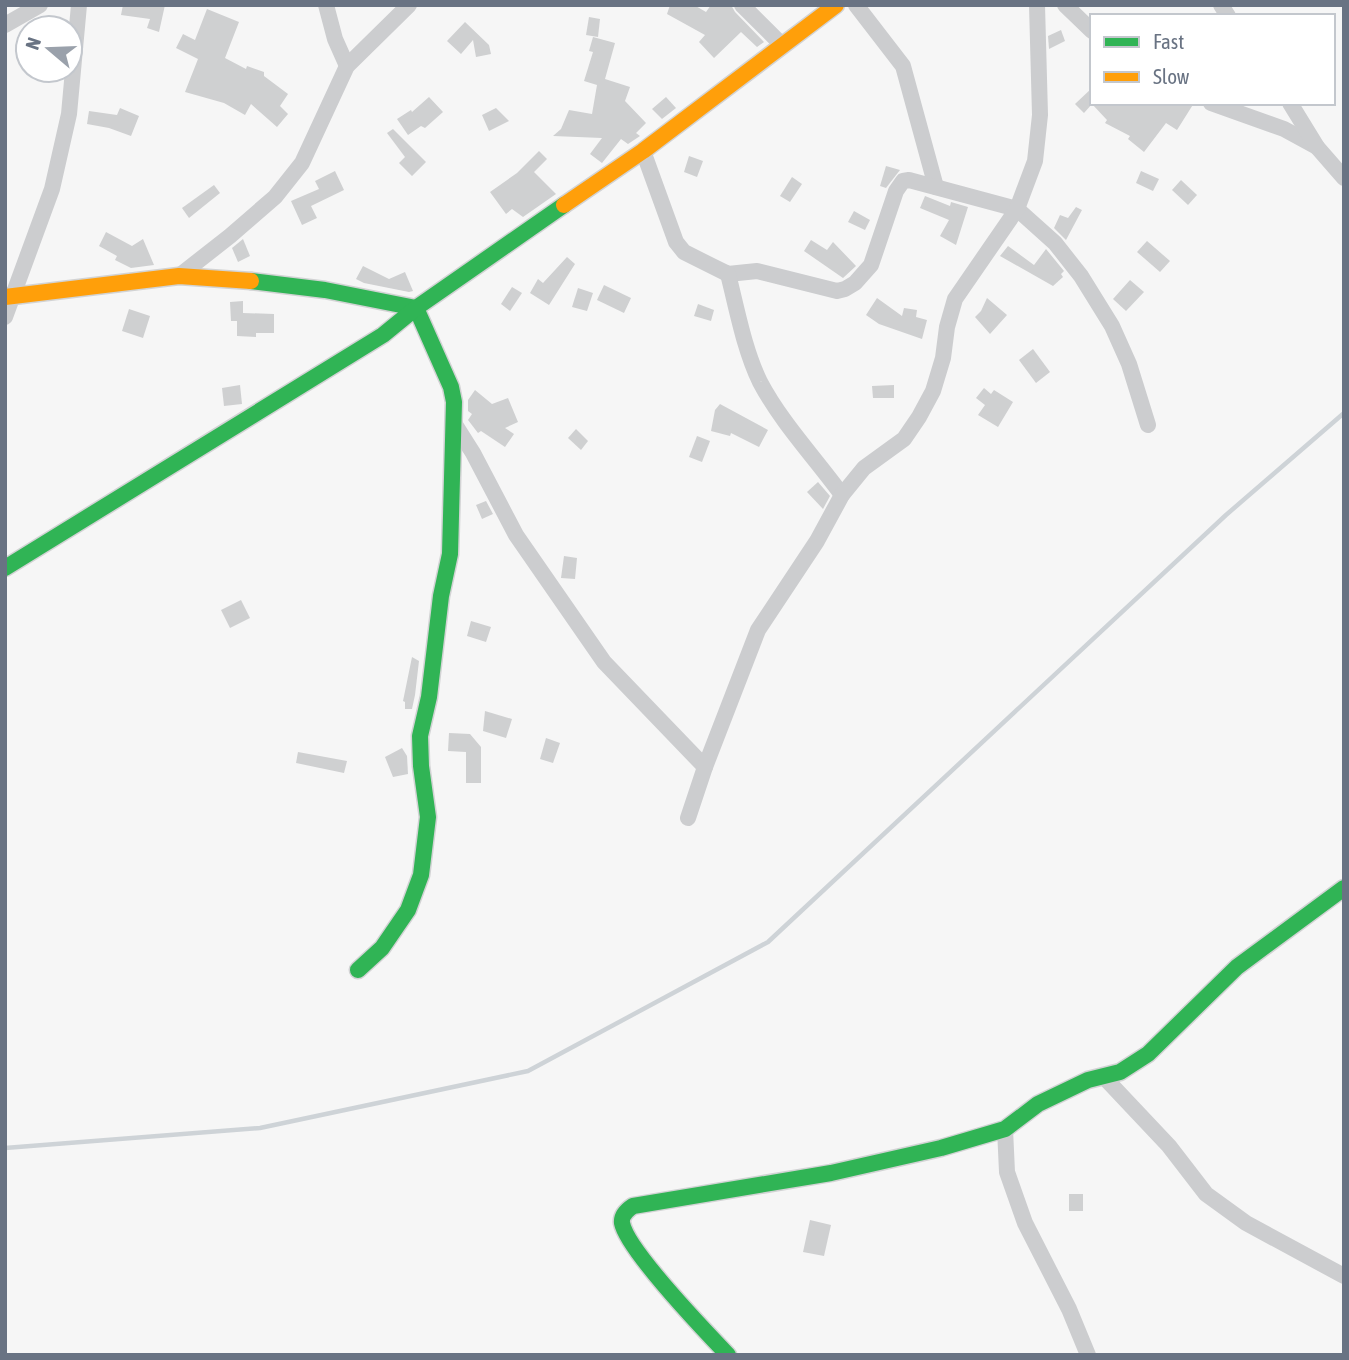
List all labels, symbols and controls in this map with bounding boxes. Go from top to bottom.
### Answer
north arrow [14,14,84,84]
legend [1090,14,1335,105]
text: Fast [1153,29,1184,53]
text: N [21,35,45,52]
text: Slow [1153,64,1190,88]

